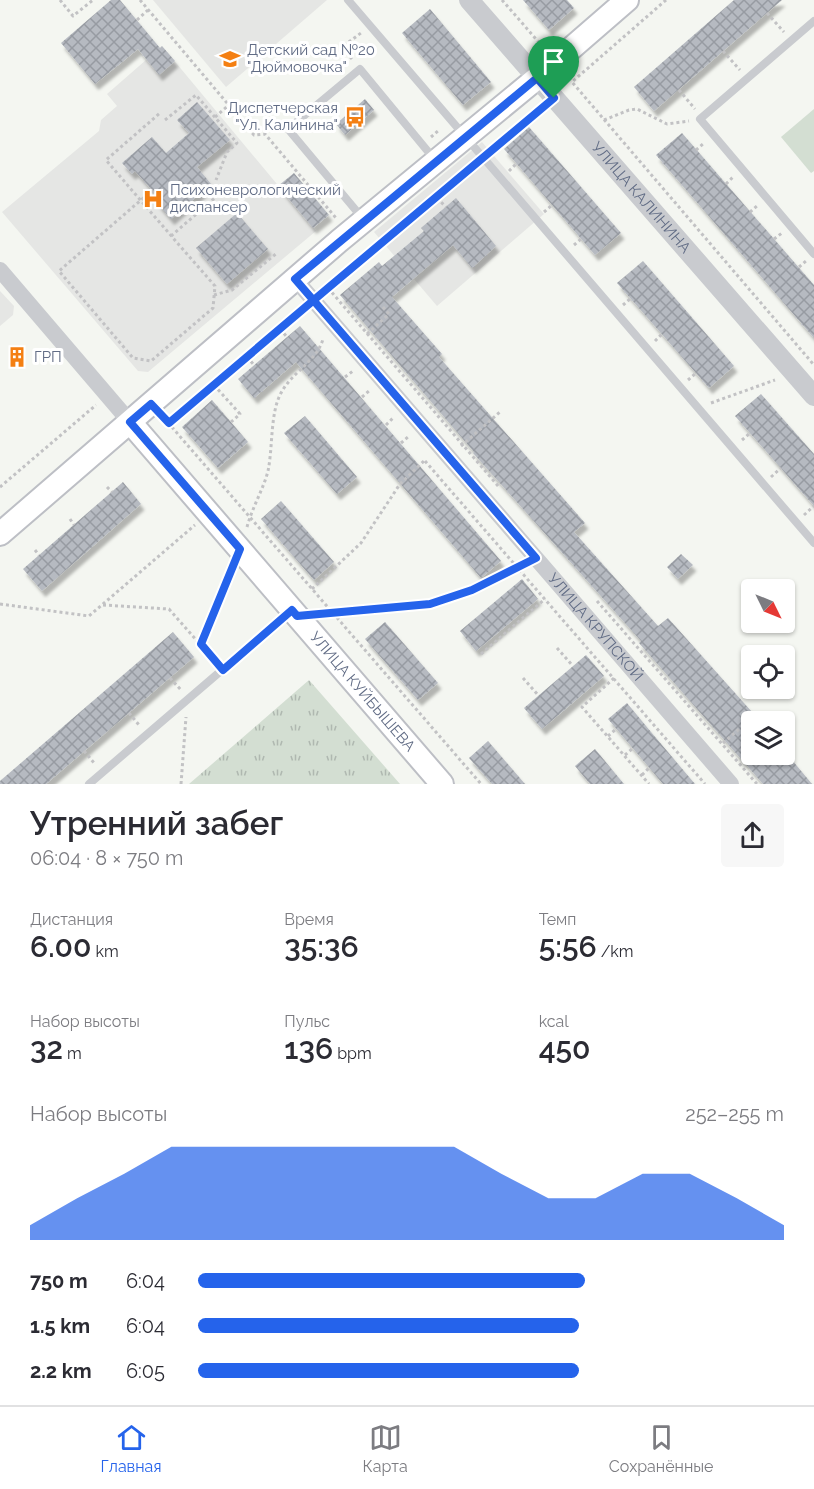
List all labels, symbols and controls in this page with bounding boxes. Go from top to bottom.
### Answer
pin [528,36,579,98]
place label: Детский сад №20 "Дюймовочка" [247,41,375,76]
icon: arrive [537,45,570,78]
school or university icon: Детский сад №20 "Дюймовочка" [218,47,242,71]
place label: Диспетчерская "Ул. Калинина" [227,99,338,134]
bus stop icon: Диспетчерская "Ул. Калинина" [343,105,367,129]
street label: УЛИЦА КАЛИНИНА [588,138,694,257]
place label: Психоневрологический диспансер [170,181,341,216]
hospital icon: Психоневрологический диспансер [141,187,165,211]
building icon: ГРП [5,345,29,369]
place label: ГРП [34,348,62,366]
street label: УЛИЦА КРУПСКОЙ [544,570,647,685]
north arrow [741,579,795,633]
map controls [741,579,795,765]
street label: УЛИЦА КУЙБЫШЕВА [306,628,419,755]
button: locate [741,645,795,699]
button: layers [741,711,795,765]
text: Утренний забег [30,804,283,843]
button: share [721,804,784,867]
text: 06:04 · 8 × 750 m [30,846,183,870]
text: Дистанция [30,910,113,929]
text: Время [284,910,334,929]
text: Темп [539,910,576,929]
text: 6.00 [30,929,91,964]
text: 35:36 [284,929,359,964]
text: 5:56 [539,929,597,964]
text: km [91,942,119,961]
text: /km [597,942,634,961]
text: Набор высоты [30,1012,140,1031]
text: Пульс [284,1012,330,1031]
text: kcal [539,1012,569,1031]
text: 32 [30,1031,63,1066]
text: 136 [284,1031,333,1066]
text: 450 [539,1031,591,1066]
text: m [63,1044,82,1063]
text: bpm [333,1044,372,1063]
text: Набор высоты [30,1102,167,1126]
text: 252–255 m [685,1102,784,1126]
text: 750 m [30,1269,88,1293]
text: 6:04 [126,1269,165,1293]
text: 1.5 km [30,1314,90,1338]
text: 6:04 [126,1314,165,1338]
text: 2.2 km [30,1359,92,1383]
text: 6:05 [126,1359,165,1383]
tab: Главная [101,1421,162,1476]
tab: Карта [363,1421,408,1476]
tab: Сохранённые [609,1421,713,1476]

